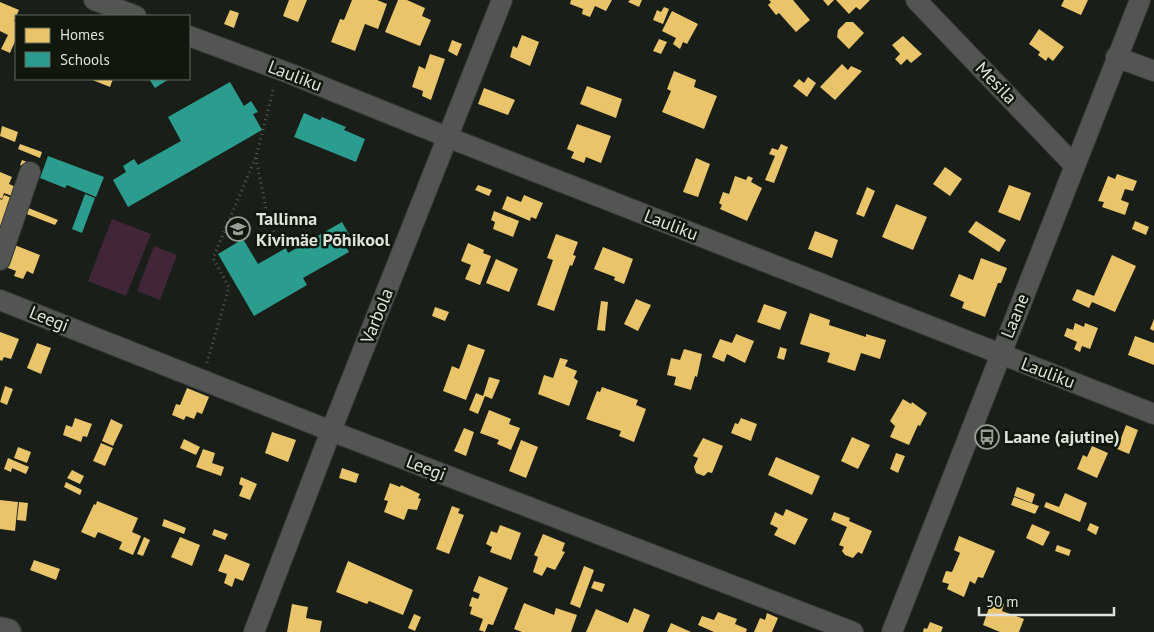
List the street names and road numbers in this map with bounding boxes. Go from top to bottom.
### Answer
street label: Lauliku [265,55,325,96]
street label: Mesila [971,57,1022,109]
street label: Lauliku [641,204,701,245]
street label: Varbola [355,285,398,348]
street label: Laane [995,290,1034,341]
street label: Leegi [26,300,72,337]
street label: Lauliku [1018,352,1078,393]
street label: Leegi [403,450,449,486]

